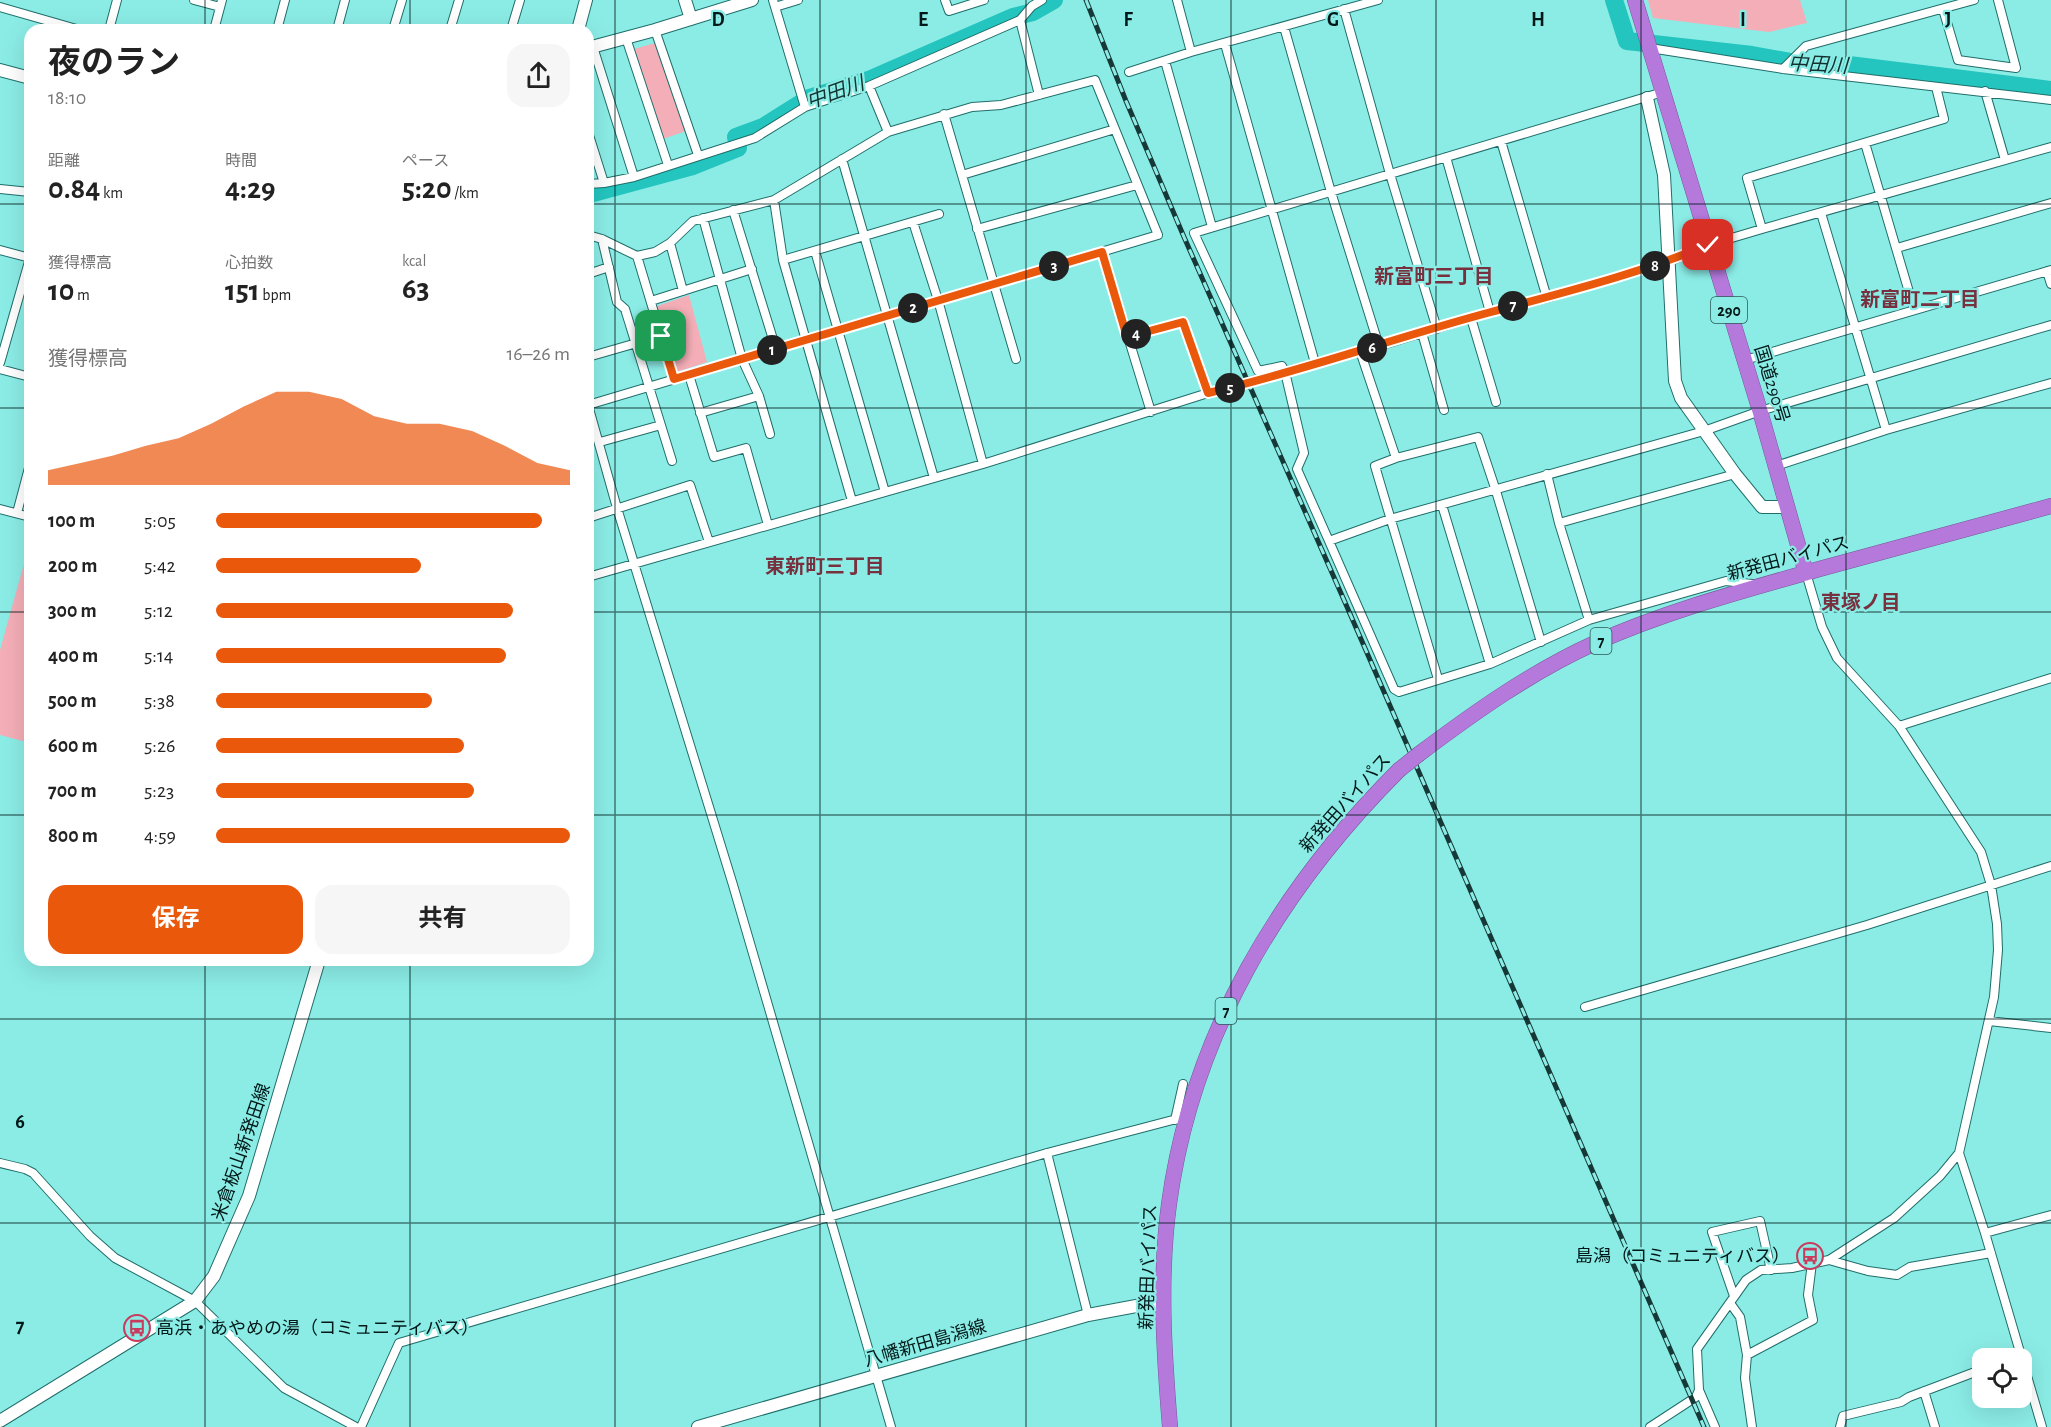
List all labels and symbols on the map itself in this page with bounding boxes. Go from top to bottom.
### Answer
text: D [711,10,725,30]
text: E [918,10,928,30]
text: F [1123,10,1133,30]
text: G [1327,10,1339,30]
text: H [1531,10,1545,30]
text: I [1740,10,1746,30]
text: J [1945,10,1951,30]
water label: 中田川 [1787,52,1850,77]
water label: 中田川 [803,72,869,113]
pin [1682,219,1733,270]
pin: 3 [1039,251,1069,281]
pin: 8 [1640,251,1670,281]
district label: 新富町三丁目 [1374,266,1494,287]
district label: 新富町二丁目 [1860,289,1980,310]
pin: 7 [1498,291,1528,321]
pin: 2 [898,293,928,323]
road number: 290 [1711,297,1747,323]
pin [635,310,686,361]
pin: 4 [1121,319,1151,349]
pin: 6 [1357,333,1387,363]
pin: 1 [757,335,787,365]
street label: 国道290号 [1751,343,1793,425]
pin: 5 [1215,373,1245,403]
street label: 新発田バイパス [1725,533,1851,584]
district label: 東新町三丁目 [765,556,885,577]
district label: 東塚ノ目 [1821,592,1901,613]
road number: 7 [1590,628,1612,654]
street label: 新発田バイパス [1296,750,1394,856]
road number: 7 [1216,998,1236,1024]
street label: 米倉板山新発田線 [208,1081,274,1223]
text: 6 [15,1112,25,1132]
street label: 新発田バイパス [1137,1204,1160,1330]
bus stop icon: 島潟（コミュニティバス） [1795,1241,1825,1271]
place label: 島潟（コミュニティバス） [1575,1246,1790,1266]
bus stop icon: 高浜・あやめの湯（コミュニティバス） [122,1313,152,1343]
text: 7 [16,1316,25,1336]
street label: 八幡新田島潟線 [862,1316,988,1370]
place label: 高浜・あやめの湯（コミュニティバス） [156,1318,479,1338]

